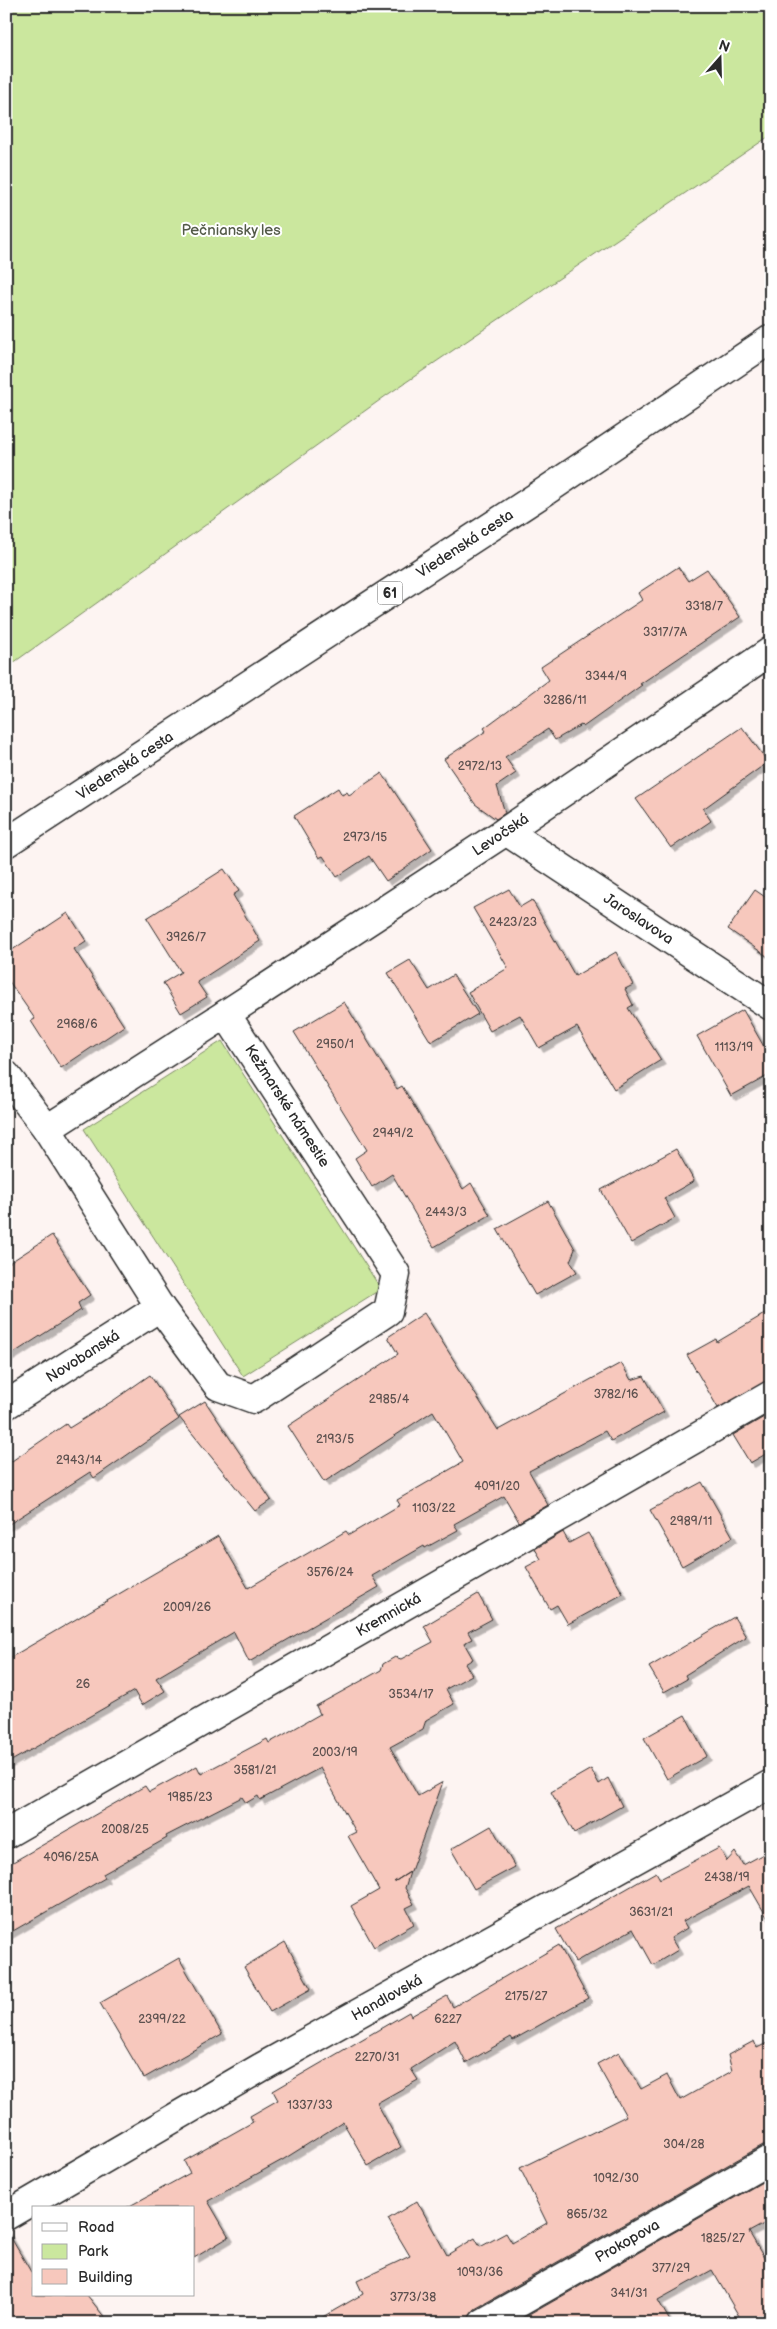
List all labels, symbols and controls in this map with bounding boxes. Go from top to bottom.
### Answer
north arrow [694,32,744,82]
text: N [716,36,732,56]
park label: Pečniansky les [181,221,281,240]
street label: Viedenská cesta [413,505,517,582]
road number: 61 [378,582,402,604]
house number: 3318/7 [685,599,723,614]
house number: 3317/7A [643,625,688,640]
house number: 3344/9 [585,669,627,684]
house number: 3286/11 [543,693,587,708]
street label: Viedenská cesta [73,727,177,804]
house number: 2972/13 [458,759,502,774]
street label: Levočská [469,809,532,860]
house number: 2973/15 [343,830,387,845]
street label: Jaroslavova [600,889,677,949]
house number: 2423/23 [489,915,537,930]
house number: 3926/7 [166,930,206,945]
house number: 2968/6 [56,1017,98,1032]
house number: 2950/1 [316,1037,354,1052]
house number: 1113/19 [715,1040,753,1055]
street label: Kežmarské námestie [240,1041,334,1171]
house number: 2949/2 [373,1126,413,1141]
house number: 2443/3 [425,1205,467,1220]
street label: Novobanská [42,1326,123,1387]
house number: 3782/16 [594,1387,638,1402]
house number: 2985/4 [369,1392,410,1407]
house number: 2193/5 [316,1432,354,1447]
house number: 2943/14 [56,1453,103,1468]
house number: 4091/20 [474,1479,520,1494]
house number: 1103/22 [412,1501,456,1516]
house number: 2989/11 [670,1514,712,1529]
house number: 3576/24 [306,1565,354,1580]
street label: Kremnická [353,1588,424,1641]
house number: 2009/26 [163,1600,211,1615]
house number: 26 [76,1677,90,1692]
house number: 3534/17 [389,1687,434,1702]
house number: 2003/19 [312,1745,358,1760]
house number: 3581/21 [234,1763,276,1778]
house number: 1985/23 [167,1790,213,1805]
house number: 2008/25 [101,1822,149,1837]
house number: 4096/25A [43,1850,99,1865]
house number: 2438/19 [704,1870,750,1885]
house number: 3631/21 [629,1905,673,1920]
street label: Handlovská [348,1970,426,2025]
house number: 2175/27 [505,1989,547,2004]
house number: 2399/22 [138,2012,186,2027]
house number: 6227 [434,2012,462,2027]
house number: 2270/31 [355,2050,399,2065]
house number: 1337/33 [287,2098,333,2113]
house number: 304/28 [663,2137,705,2152]
house number: 1092/30 [593,2171,639,2186]
legend [32,2206,195,2296]
house number: 865/32 [566,2207,608,2222]
street label: Prokopova [592,2215,663,2267]
text: Road [78,2218,114,2237]
house number: 1825/27 [701,2231,745,2246]
text: Park [78,2242,109,2261]
house number: 377/29 [652,2261,690,2276]
house number: 1093/36 [457,2265,503,2280]
text: Building [78,2268,133,2287]
house number: 341/31 [611,2286,647,2301]
house number: 3773/38 [390,2290,436,2305]

